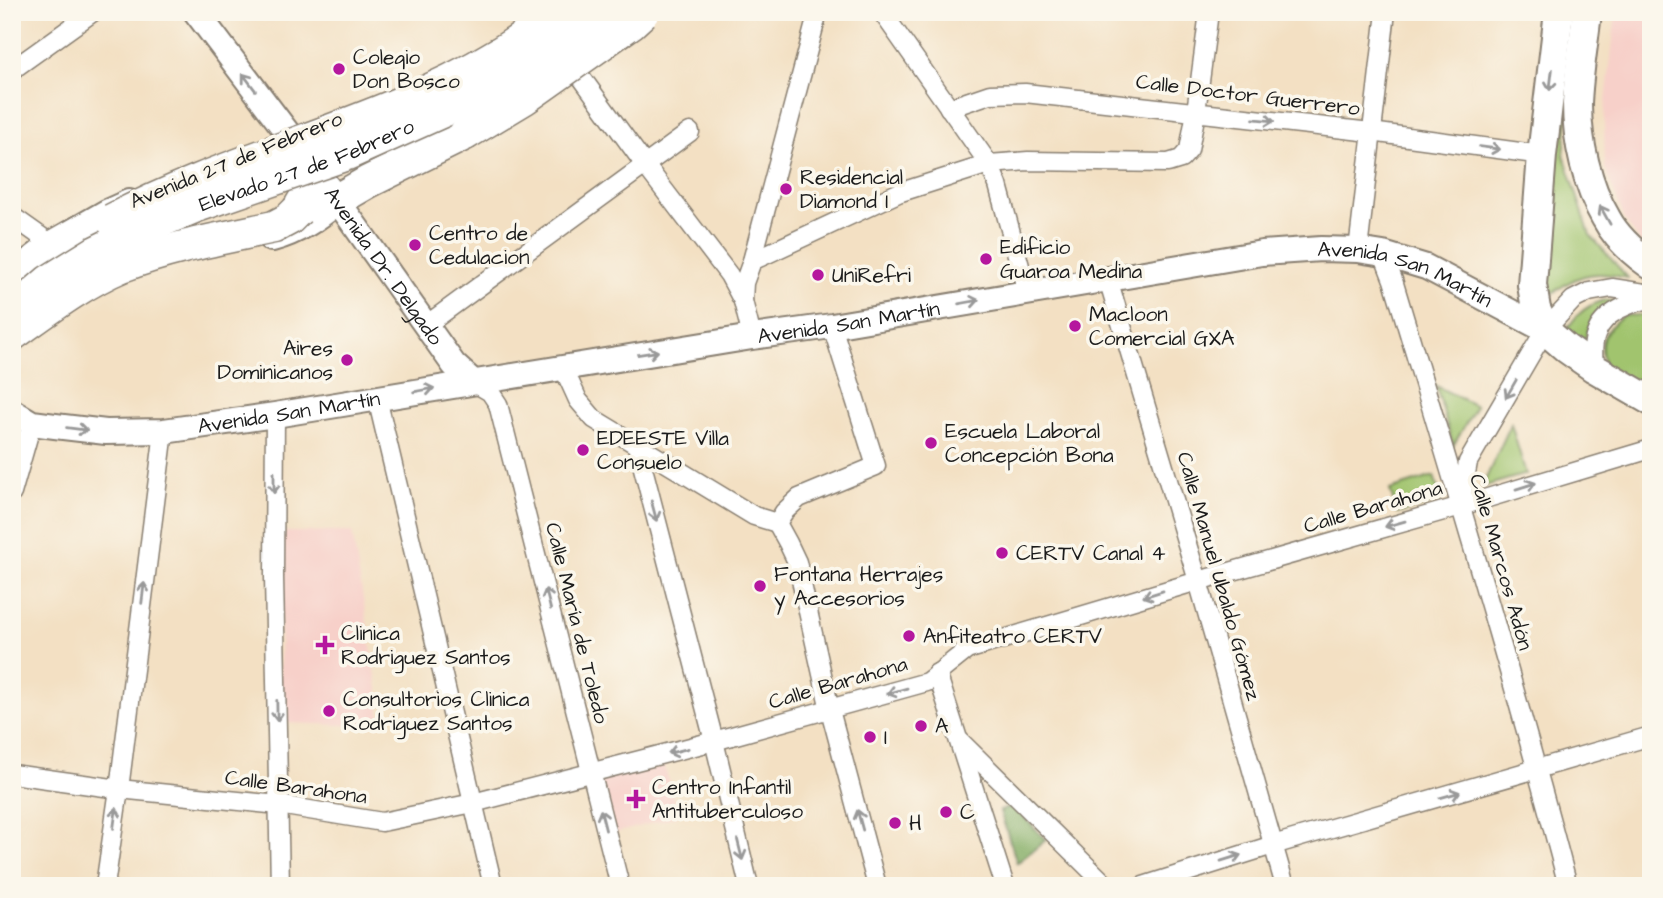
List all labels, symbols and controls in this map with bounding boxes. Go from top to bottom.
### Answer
place label: Colegio Don Bosco [353,43,460,96]
marker: Colegio Don Bosco [331,61,347,77]
street label: Calle Doctor Guerrero [1134,67,1362,123]
one-way arrow [1545,68,1558,91]
one-way arrow [241,73,256,91]
street label: Avenida 27 de Febrero [125,104,347,216]
street label: Elevado 27 de Febrero [195,111,419,219]
one-way arrow [1252,114,1275,127]
one-way arrow [1478,142,1501,155]
place label: Residencial Diamond I [800,163,903,216]
street label: Avenida Dr. Delgado [317,181,450,351]
marker: Residencial Diamond I [778,181,794,197]
one-way arrow [1598,205,1612,226]
place label: Centro de Cedulacion [429,219,529,272]
place label: Edificio Guaroa Medina [1000,233,1143,286]
street label: Avenida San Martín [1317,234,1498,314]
marker: Centro de Cedulacion [407,237,423,253]
marker: Edificio Guaroa Medina [978,251,994,267]
place label: UniRefri [832,261,911,290]
marker: UniRefri [810,267,826,283]
street label: Avenida San Martín [755,293,942,351]
one-way arrow [958,295,980,308]
place label: Macloon Comercial GXA [1089,300,1235,353]
marker: Macloon Comercial GXA [1067,318,1083,334]
place label: Aires Dominicanos [218,334,333,387]
one-way arrow [636,347,659,360]
marker: Aires Dominicanos [339,352,355,368]
one-way arrow [1504,378,1518,398]
one-way arrow [412,383,435,396]
street label: Avenida San Martín [196,384,382,441]
place label: Escuela Laboral Concepción Bona [945,417,1114,471]
one-way arrow [65,422,88,435]
place label: EDEESTE Villa Consuelo [597,424,729,477]
marker: Escuela Laboral Concepción Bona [923,435,939,451]
marker: EDEESTE Villa Consuelo [575,442,591,458]
street label: Calle Manuel Ubaldo Gómez [1170,448,1269,704]
street label: Calle Marcos Adón [1462,470,1540,654]
one-way arrow [267,471,281,494]
street label: Calle Barahona [1300,473,1446,541]
one-way arrow [1515,479,1537,492]
one-way arrow [648,499,661,522]
street label: Calle María de Toledo [538,519,616,727]
one-way arrow [1384,519,1406,532]
place label: CERTV Canal 4 [1016,539,1166,568]
marker: CERTV Canal 4 [994,545,1010,561]
place label: Fontana Herrajes y Accesorios [774,560,943,615]
marker: Fontana Herrajes y Accesorios [752,578,768,594]
one-way arrow [137,582,150,604]
one-way arrow [541,588,554,611]
one-way arrow [1142,589,1164,602]
place label: Clinica Rodriguez Santos [341,619,511,674]
place label: Anfiteatro CERTV [923,622,1102,651]
marker: Anfiteatro CERTV [901,628,917,644]
marker: Clinica Rodriguez Santos [315,635,335,655]
street label: Calle Barahona [765,649,911,717]
place label: Consultorios Clinica Rodriguez Santos [343,685,530,740]
one-way arrow [886,685,908,698]
one-way arrow [270,699,283,722]
marker: Consultorios Clinica Rodriguez Santos [321,703,337,719]
place label: A [935,712,949,741]
marker: A [913,718,929,734]
place label: I [884,723,887,752]
marker: I [862,729,878,745]
one-way arrow [667,745,690,758]
street label: Calle Barahona [223,763,369,811]
place label: Centro Infantil Antituberculoso [652,773,803,826]
one-way arrow [1439,787,1461,800]
marker: Centro Infantil Antituberculoso [626,789,646,809]
place label: C [960,798,975,827]
marker: C [938,804,954,820]
one-way arrow [108,807,121,830]
one-way arrow [596,809,609,831]
one-way arrow [852,809,865,831]
place label: H [909,809,922,838]
marker: H [887,815,903,831]
one-way arrow [734,838,747,861]
one-way arrow [1220,851,1242,864]

